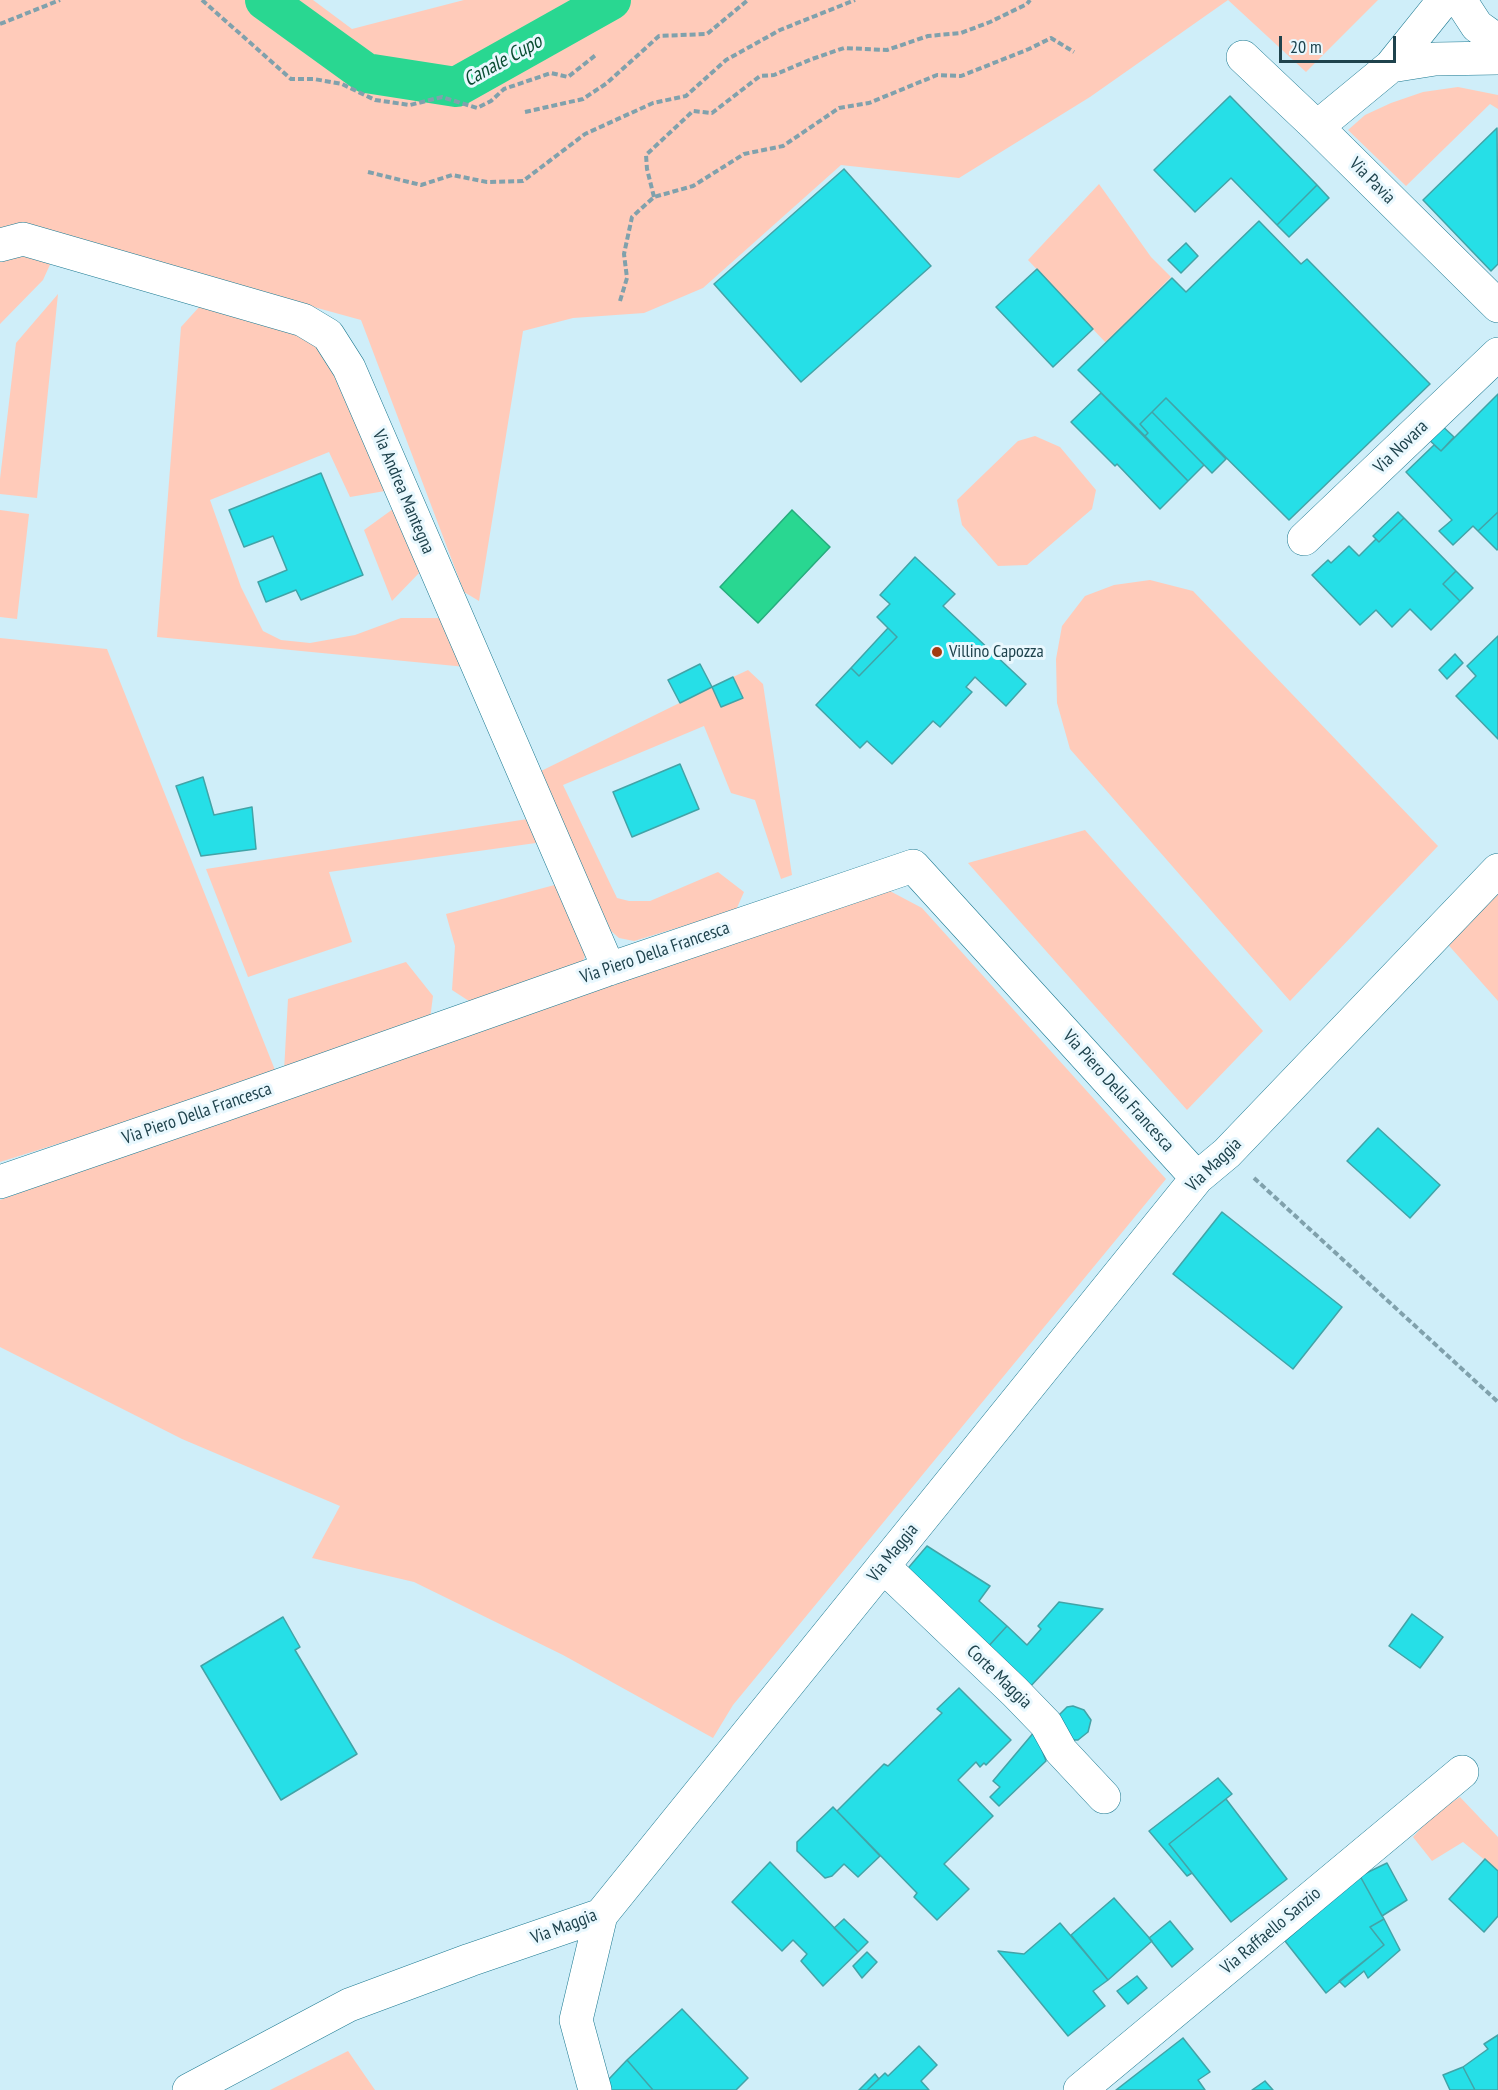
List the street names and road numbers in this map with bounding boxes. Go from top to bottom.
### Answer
street label: Via Pavia [1345,154,1399,208]
street label: Via Novara [1369,416,1433,478]
street label: Via Andrea Mantegna [367,427,439,557]
street label: Via Piero Della Francesca [578,917,732,989]
street label: Via Piero Della Francesca [1058,1026,1178,1156]
street label: Via Piero Della Francesca [120,1078,274,1150]
street label: Via Maggia [1182,1133,1246,1197]
street label: Via Maggia [863,1520,923,1586]
street label: Corte Maggia [962,1641,1036,1713]
street label: Via Raffaello Sanzio [1217,1883,1325,1979]
street label: Via Maggia [528,1905,600,1949]

